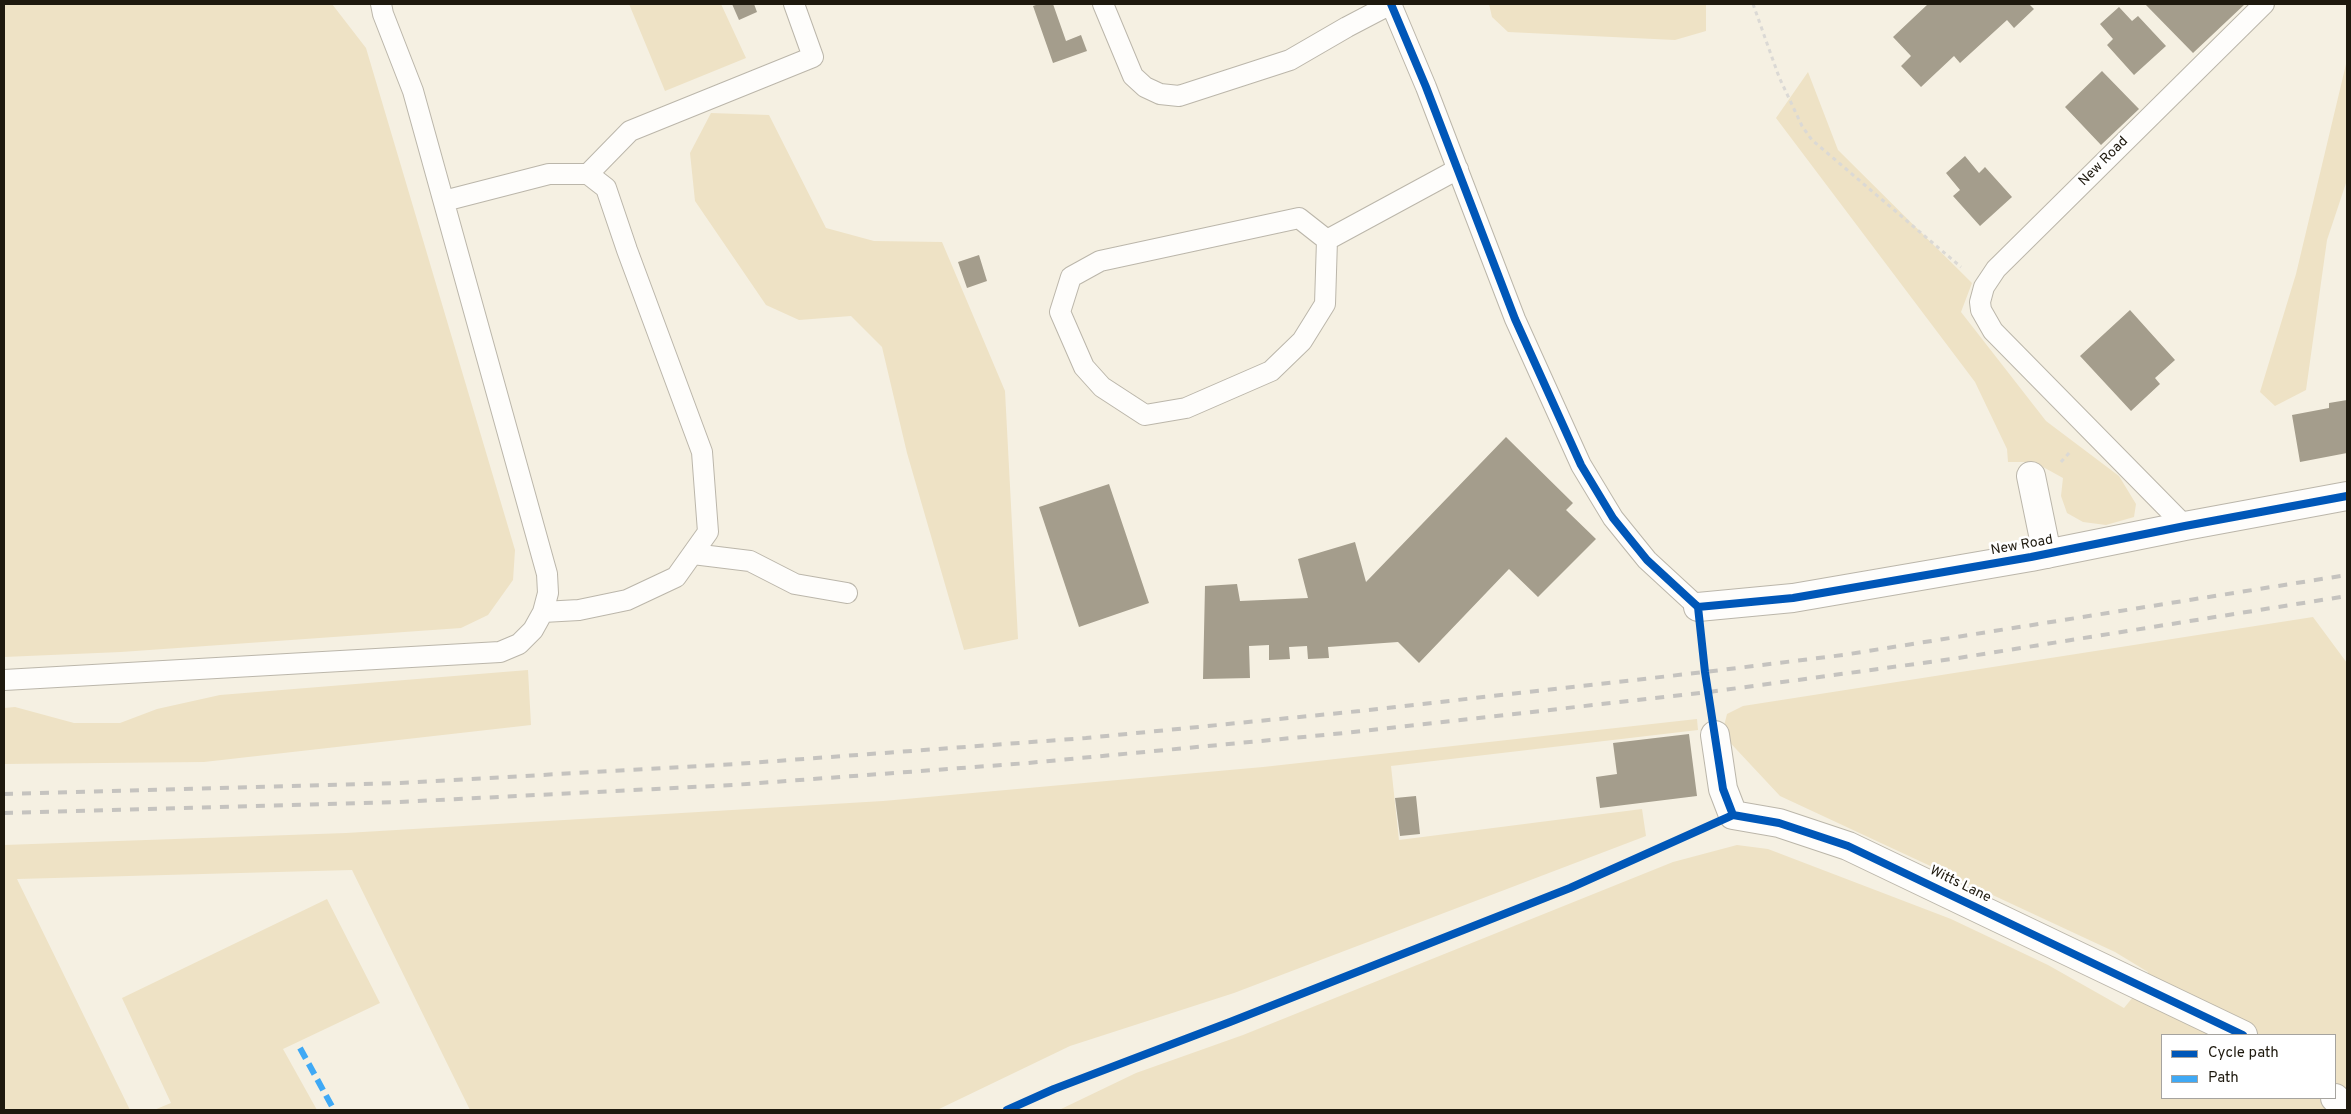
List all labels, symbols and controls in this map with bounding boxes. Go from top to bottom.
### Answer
street label: New Road [2076,134,2132,190]
street label: New Road [1989,532,2055,560]
street label: Witts Lane [1926,863,1994,907]
legend [2161,1034,2336,1099]
text: Cycle path [2208,1044,2279,1063]
text: Path [2208,1069,2239,1088]

